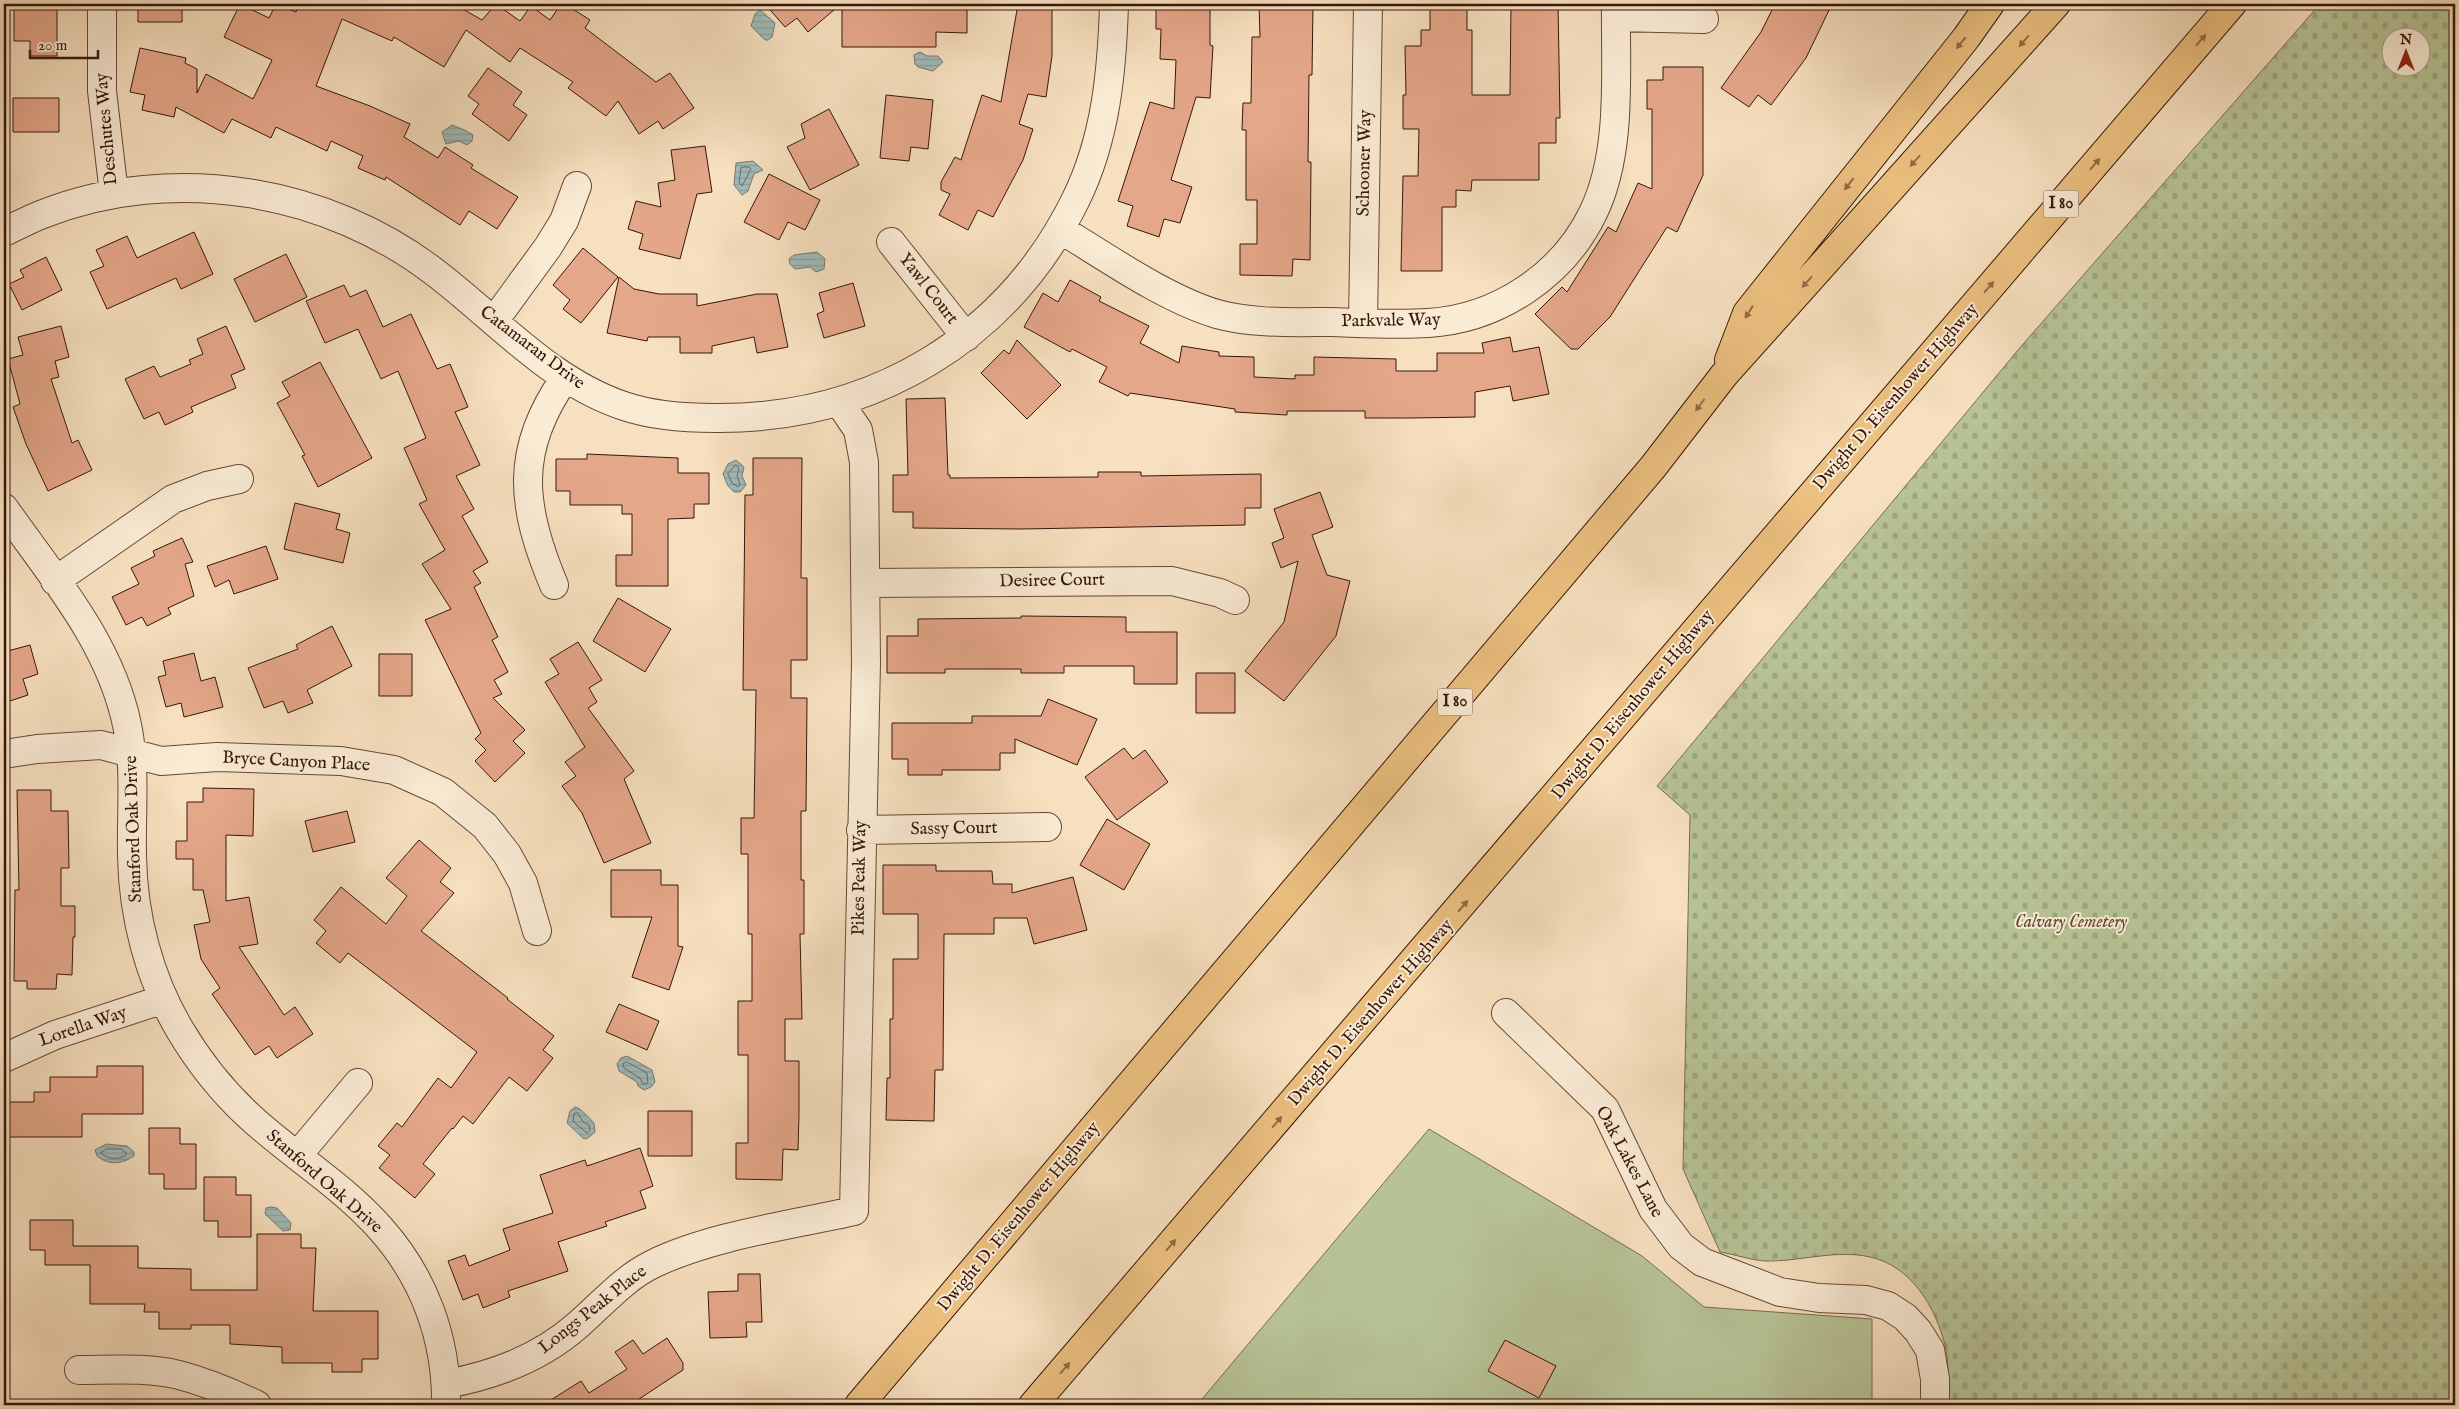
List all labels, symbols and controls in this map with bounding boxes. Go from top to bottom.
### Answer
scale bar [30,28,98,60]
north arrow [2382,28,2432,78]
text: N [2399,31,2412,49]
one-way arrow [2018,34,2029,47]
one-way arrow [2195,34,2206,47]
text: 20 m [38,36,68,55]
one-way arrow [1956,36,1967,49]
street label: Deschutes Way [91,72,123,186]
street label: Schooner Way [1353,109,1377,217]
one-way arrow [1909,155,1921,167]
one-way arrow [2089,158,2101,170]
one-way arrow [1843,177,1854,190]
road number: I 80 [2044,190,2078,218]
street label: Yawl Court [893,249,963,329]
one-way arrow [1801,276,1812,289]
one-way arrow [1984,281,1995,294]
street label: Dwight D. Eisenhower Highway [1808,298,1984,496]
street label: Catamaran Drive [475,301,589,395]
one-way arrow [1744,305,1754,318]
street label: Parkvale Way [1341,309,1441,333]
one-way arrow [1695,398,1706,411]
street label: Desiree Court [999,569,1105,593]
street label: Dwight D. Eisenhower Highway [1547,605,1719,805]
road number: I 80 [1438,689,1472,716]
street label: Bryce Canyon Place [222,747,370,777]
street label: Stanford Oak Drive [120,755,148,903]
street label: Sassy Court [910,817,998,841]
street label: Pikes Peak Way [847,820,873,936]
one-way arrow [1457,899,1468,912]
park label: Calvary Cemetery [2015,911,2127,934]
street label: Dwight D. Eisenhower Highway [1283,914,1459,1112]
street label: Lorella Way [36,1001,130,1053]
street label: Oak Lakes Lane [1590,1102,1668,1222]
one-way arrow [1271,1116,1282,1128]
street label: Dwight D. Eisenhower Highway [933,1117,1105,1317]
street label: Stanford Oak Drive [261,1125,387,1239]
one-way arrow [1165,1239,1176,1251]
street label: Longs Peak Place [534,1261,652,1359]
one-way arrow [1059,1363,1071,1375]

